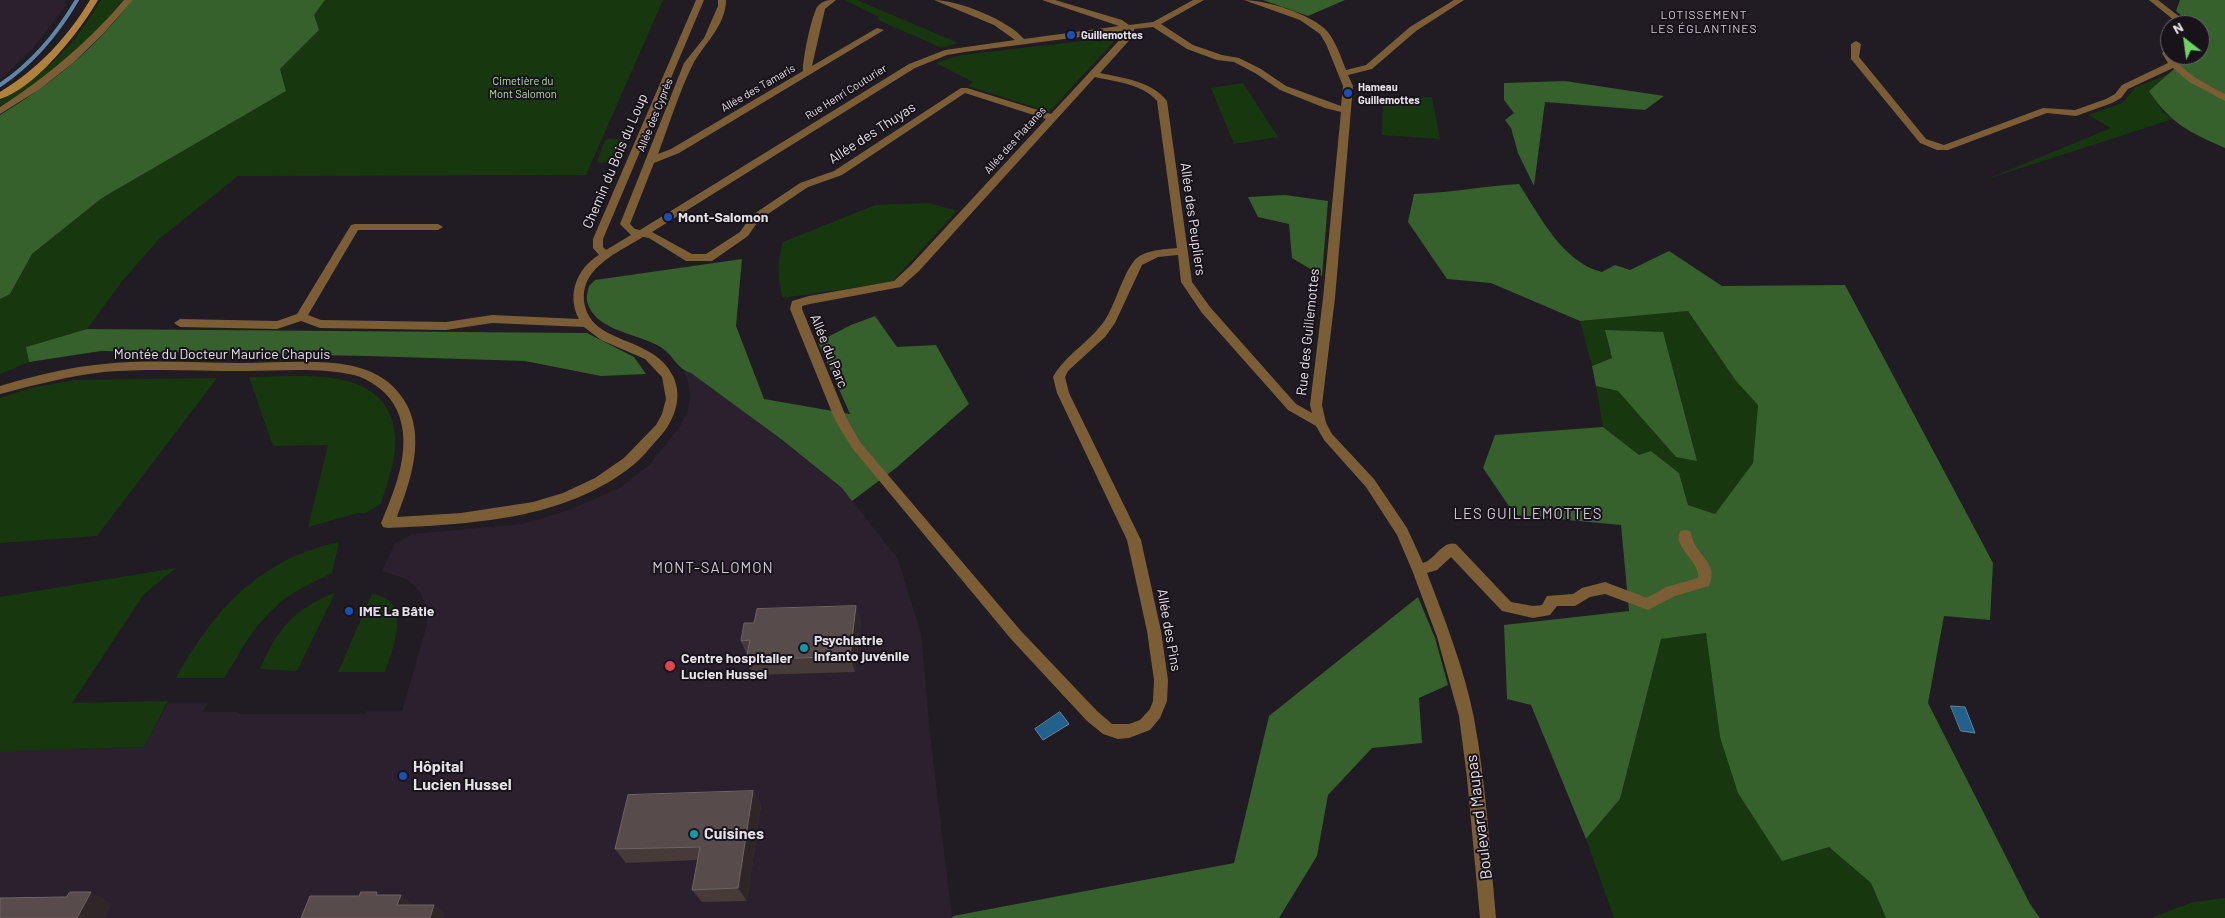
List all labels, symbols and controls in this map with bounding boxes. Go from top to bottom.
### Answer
district label: LOTISSEMENT LES ÉGLANTINES [1649,8,1759,36]
north arrow [2160,15,2210,65]
text: N [2169,18,2186,37]
place label: Guillemottes [1081,28,1143,42]
marker: Guillemottes [1065,29,1077,41]
street label: Allée des Tamaris [719,61,797,115]
street label: Rue Henri Couturier [803,62,889,122]
park label: Cimetière du Mont Salomon [489,74,557,100]
street label: Allée des Cyprès [634,76,676,154]
place label: Hameau Guillemottes [1358,80,1420,106]
marker: Hameau Guillemottes [1342,87,1354,99]
street label: Chemin du Bois du Loup [579,91,651,231]
street label: Allée des Thuyas [825,99,919,167]
street label: Allée des Platanes [981,104,1049,176]
street label: Allée des Peupliers [1177,161,1209,277]
place label: Mont-Salomon [678,209,768,225]
marker: Mont-Salomon [662,211,674,223]
street label: Rue des Guillemottes [1293,268,1323,396]
street label: Allée du Parc [807,312,851,390]
street label: Montée du Docteur Maurice Chapuis [114,346,330,362]
district label: LES GUILLEMOTTES [1451,505,1605,523]
district label: MONT-SALOMON [651,559,775,577]
street label: Allée des Pins [1153,588,1185,672]
place label: IME La Bâtie [359,603,434,619]
marker: IME La Bâtie [343,605,355,617]
place label: Psychiatrie infanto juvénile [814,632,909,664]
marker: Psychiatrie infanto juvénile [798,642,810,654]
place label: Centre hospitalier Lucien Hussel [681,650,792,682]
marker: Centre hospitalier Lucien Hussel [663,659,677,673]
street label: Boulevard Maupas [1462,754,1496,880]
place label: Hôpital Lucien Hussel [413,757,512,795]
marker: Hôpital Lucien Hussel [397,770,409,782]
place label: Cuisines [704,824,764,844]
marker: Cuisines [688,828,700,840]

